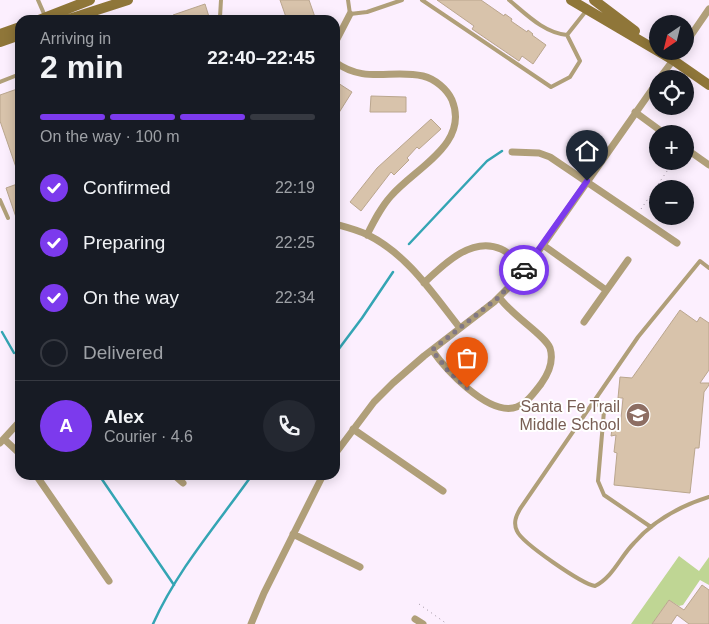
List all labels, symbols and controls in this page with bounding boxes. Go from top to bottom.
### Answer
north arrow [649,15,694,60]
map controls [649,15,694,225]
text: Arriving in [40,30,111,47]
text: 22:40–22:45 [207,47,315,68]
text: 2 min [40,49,124,85]
button: locate [649,70,694,115]
button: + [649,125,694,170]
text: On the way · 100 m [40,128,180,145]
pin [566,130,608,181]
icon: home [573,137,601,165]
icon: check [40,174,68,202]
text: Confirmed [83,177,171,198]
text: 22:19 [275,179,315,196]
button: − [649,180,694,225]
icon: check [40,229,68,257]
text: Preparing [83,232,165,253]
text: 22:25 [275,234,315,251]
courier [499,245,549,295]
icon: car [510,256,538,284]
icon: check [40,284,68,312]
text: On the way [83,287,179,308]
text: 22:34 [275,289,315,306]
pin [446,337,488,388]
text: Delivered [83,342,163,363]
icon: bag [453,344,481,372]
place label: Santa Fe Trail Middle School [520,398,620,433]
button: phone [263,400,315,452]
school or university icon: Santa Fe Trail Middle School [625,402,651,428]
text: Alex [104,406,144,427]
text: A [59,415,73,436]
text: Courier · 4.6 [104,428,193,445]

